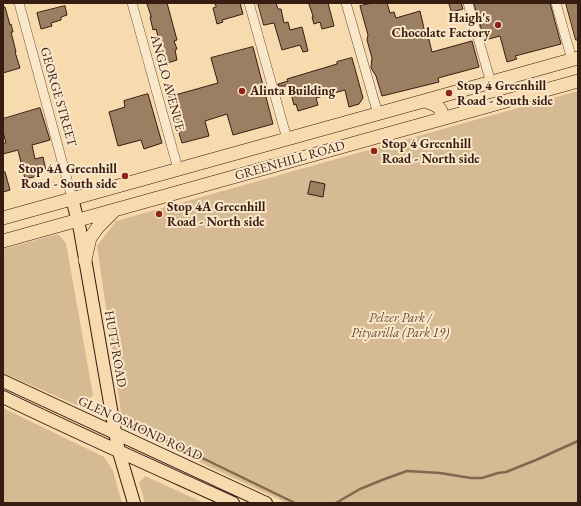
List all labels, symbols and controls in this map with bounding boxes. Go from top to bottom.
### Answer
place label: Haigh's Chocolate Factory [392,10,490,41]
marker: Haigh's Chocolate Factory [493,20,503,30]
street label: ANGLO AVENUE [147,33,187,133]
street label: GEORGE STREET [36,45,80,149]
place label: Stop 4 Greenhill Road - South side [457,78,553,109]
place label: Alinta Building [250,83,335,99]
marker: Alinta Building [237,86,247,96]
marker: Stop 4 Greenhill Road - South side [444,88,454,98]
place label: Stop 4 Greenhill Road - North side [382,136,480,167]
street label: GREENHILL ROAD [233,138,347,184]
marker: Stop 4 Greenhill Road - North side [369,146,379,156]
place label: Stop 4A Greenhill Road - South side [19,161,117,192]
marker: Stop 4A Greenhill Road - South side [120,171,130,181]
place label: Stop 4A Greenhill Road - North side [167,199,265,230]
marker: Stop 4A Greenhill Road - North side [154,209,164,219]
street label: HUTT ROAD [101,309,129,389]
park label: Pelzer Park / Pityarilla (Park 19) [351,310,449,341]
street label: GLEN OSMOND ROAD [75,393,205,465]

